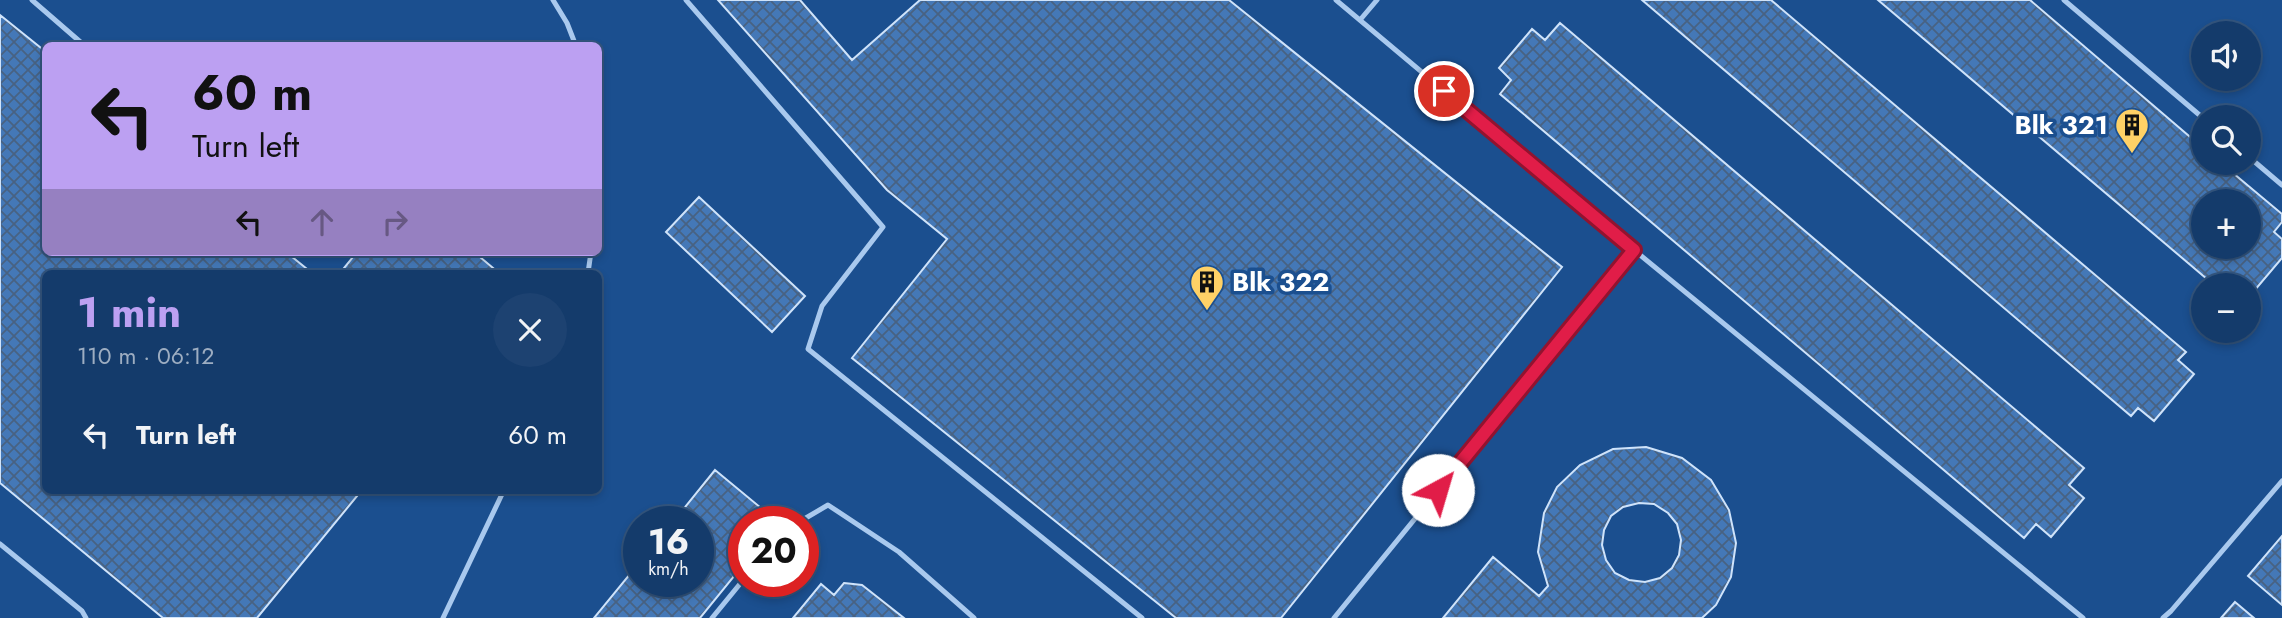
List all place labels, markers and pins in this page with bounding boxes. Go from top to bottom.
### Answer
pin [1414,61,1474,121]
place label: Blk 321 [2014,106,2108,144]
building icon: Blk 321 [2113,106,2151,155]
building icon: Blk 322 [1188,263,1226,312]
place label: Blk 322 [1232,263,1329,301]

